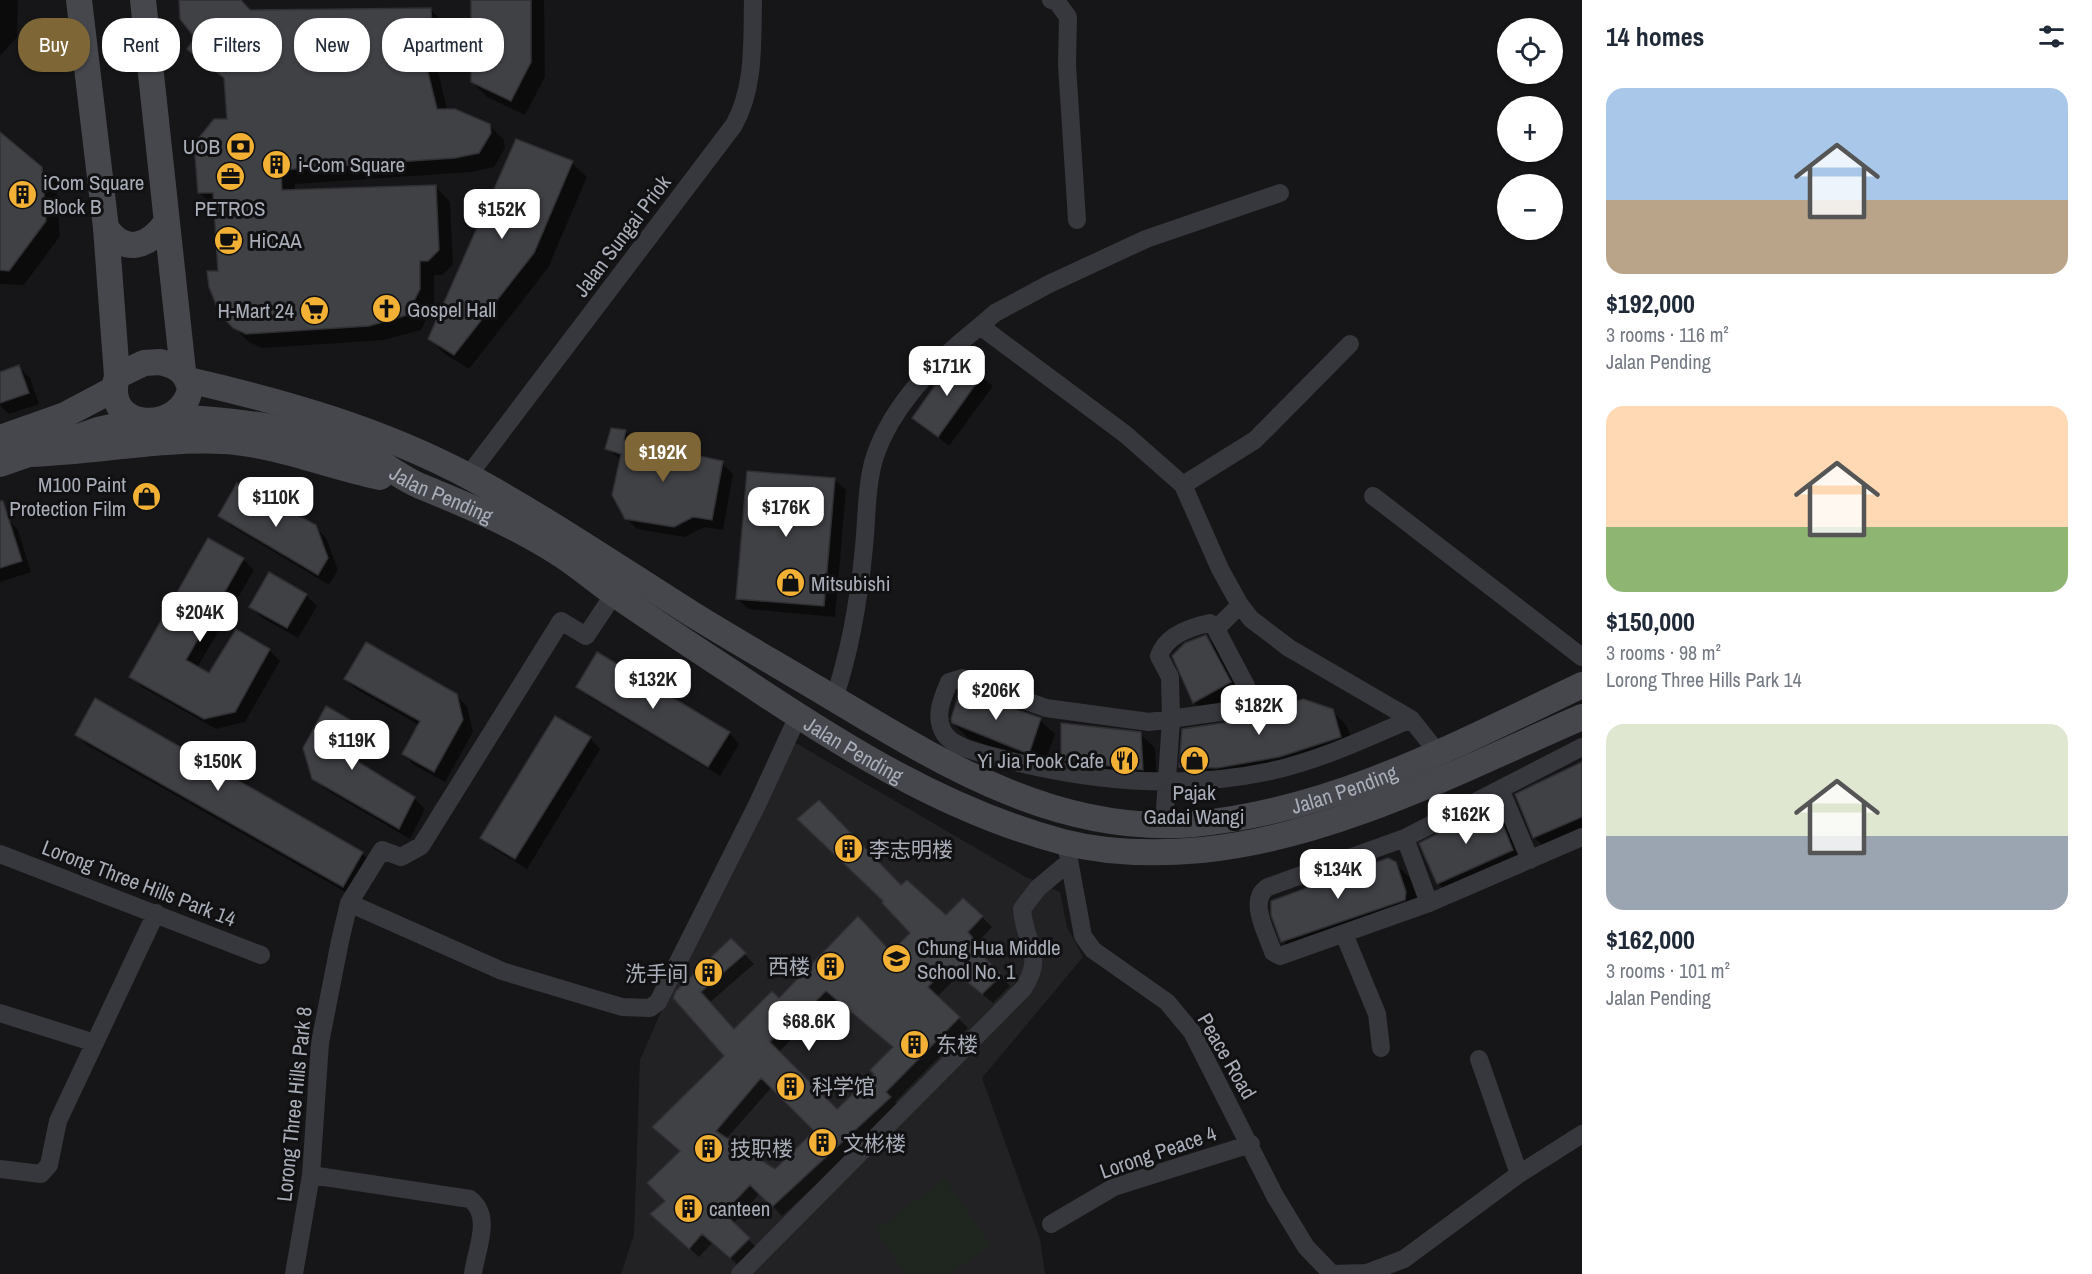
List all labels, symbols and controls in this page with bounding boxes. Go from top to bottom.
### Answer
chip: Buy [18,18,90,72]
chip: Rent [102,18,180,72]
chip: Filters [192,18,282,72]
chip: New [294,18,370,72]
chip: Apartment [382,18,504,72]
map controls [1497,18,1563,240]
button: locate [1497,18,1563,84]
text: 14 homes [1606,19,1704,54]
icon: filters [2035,20,2068,53]
button: + [1497,96,1563,162]
icon: home [1783,127,1891,235]
bank icon: UOB [225,130,257,162]
place label: UOB [183,132,220,161]
building icon: i-Com Square [261,148,293,180]
place label: i-Com Square [298,150,405,179]
office icon: PETROS [214,161,246,193]
place label: iCom Square Block B [43,168,144,221]
street label: Jalan Sungai Priok [567,169,678,303]
button: − [1497,174,1563,240]
building icon: iCom Square Block B [6,178,38,210]
pin: $152K [460,189,544,240]
place label: PETROS [195,194,265,223]
text: $152K [478,195,526,222]
cafe icon: HiCAA [212,224,244,256]
place label: HiCAA [249,226,302,255]
text: $192,000 [1606,286,1695,321]
church icon: Gospel Hall [370,293,402,325]
supermarket icon: H-Mart 24 [299,294,331,326]
place label: Gospel Hall [407,295,496,324]
place label: H-Mart 24 [217,296,294,325]
text: 3 rooms · 116 m² [1606,321,1729,348]
pin: $171K [905,346,989,397]
text: Jalan Pending [1606,348,1711,375]
text: $171K [923,352,971,379]
pin: $192K [621,432,705,483]
text: $192K [639,438,687,465]
icon: home [1783,445,1891,553]
street label: Jalan Pending [384,458,498,530]
place label: M100 Paint Protection Film [9,470,126,523]
pin: $110K [234,477,318,528]
shop icon: M100 Paint Protection Film [131,480,163,512]
text: $110K [252,483,300,510]
pin: $176K [744,487,828,538]
text: $176K [762,493,810,520]
shop icon: Mitsubishi [774,567,806,599]
place label: Mitsubishi [811,569,890,598]
pin: $204K [158,592,242,643]
text: $204K [176,598,224,625]
text: $150,000 [1606,604,1695,639]
text: 3 rooms · 98 m² [1606,639,1721,666]
pin: $132K [611,659,695,710]
text: $132K [629,665,677,692]
text: Lorong Three Hills Park 14 [1606,666,1802,693]
pin: $206K [954,670,1038,721]
text: $206K [972,676,1020,703]
pin: $182K [1217,685,1301,736]
text: $182K [1235,691,1283,718]
street label: Jalan Pending [799,709,909,790]
pin: $119K [310,720,394,771]
text: $119K [328,726,376,753]
pin: $150K [176,741,260,792]
restaurant icon: Yi Jia Fook Cafe [1109,744,1141,776]
shop icon: Pajak Gadai Wangi [1178,745,1210,777]
place label: Yi Jia Fook Cafe [977,746,1104,775]
text: $150K [194,747,242,774]
street label: Jalan Pending [1288,757,1402,820]
icon: home [1783,763,1891,871]
place label: Pajak Gadai Wangi [1144,778,1244,831]
pin: $162K [1424,794,1508,845]
text: $162K [1442,800,1490,827]
street label: Lorong Three Hills Park 14 [38,833,241,934]
building icon: 李志明楼 [832,833,864,865]
place label: 李志明楼 [869,835,953,864]
pin: $134K [1296,849,1380,900]
text: $134K [1314,855,1362,882]
text: $162,000 [1606,922,1695,957]
place label: Chung Hua Middle School No. 1 [917,933,1061,986]
school or university icon: Chung Hua Middle School No. 1 [880,943,912,975]
building icon: 西楼 [815,950,847,982]
place label: 西楼 [768,952,810,981]
building icon: 洗手间 [693,957,725,989]
text: 3 rooms · 101 m² [1606,957,1730,984]
place label: 洗手间 [625,959,688,988]
text: Jalan Pending [1606,984,1711,1011]
pin: $68.6K [760,1001,858,1052]
street label: Lorong Three Hills Park 8 [269,1005,319,1203]
text: $68.6K [783,1007,835,1034]
street label: Peace Road [1191,1008,1263,1104]
building icon: 东楼 [899,1028,931,1060]
place label: 东楼 [936,1030,978,1059]
building icon: 科学馆 [775,1070,807,1102]
place label: 科学馆 [812,1072,875,1101]
street label: Lorong Peace 4 [1096,1118,1221,1186]
building icon: 文彬楼 [806,1127,838,1159]
place label: 文彬楼 [843,1129,906,1158]
building icon: 技职楼 [693,1132,725,1164]
place label: 技职楼 [730,1134,793,1163]
building icon: canteen [672,1192,704,1224]
place label: canteen [709,1194,770,1223]

